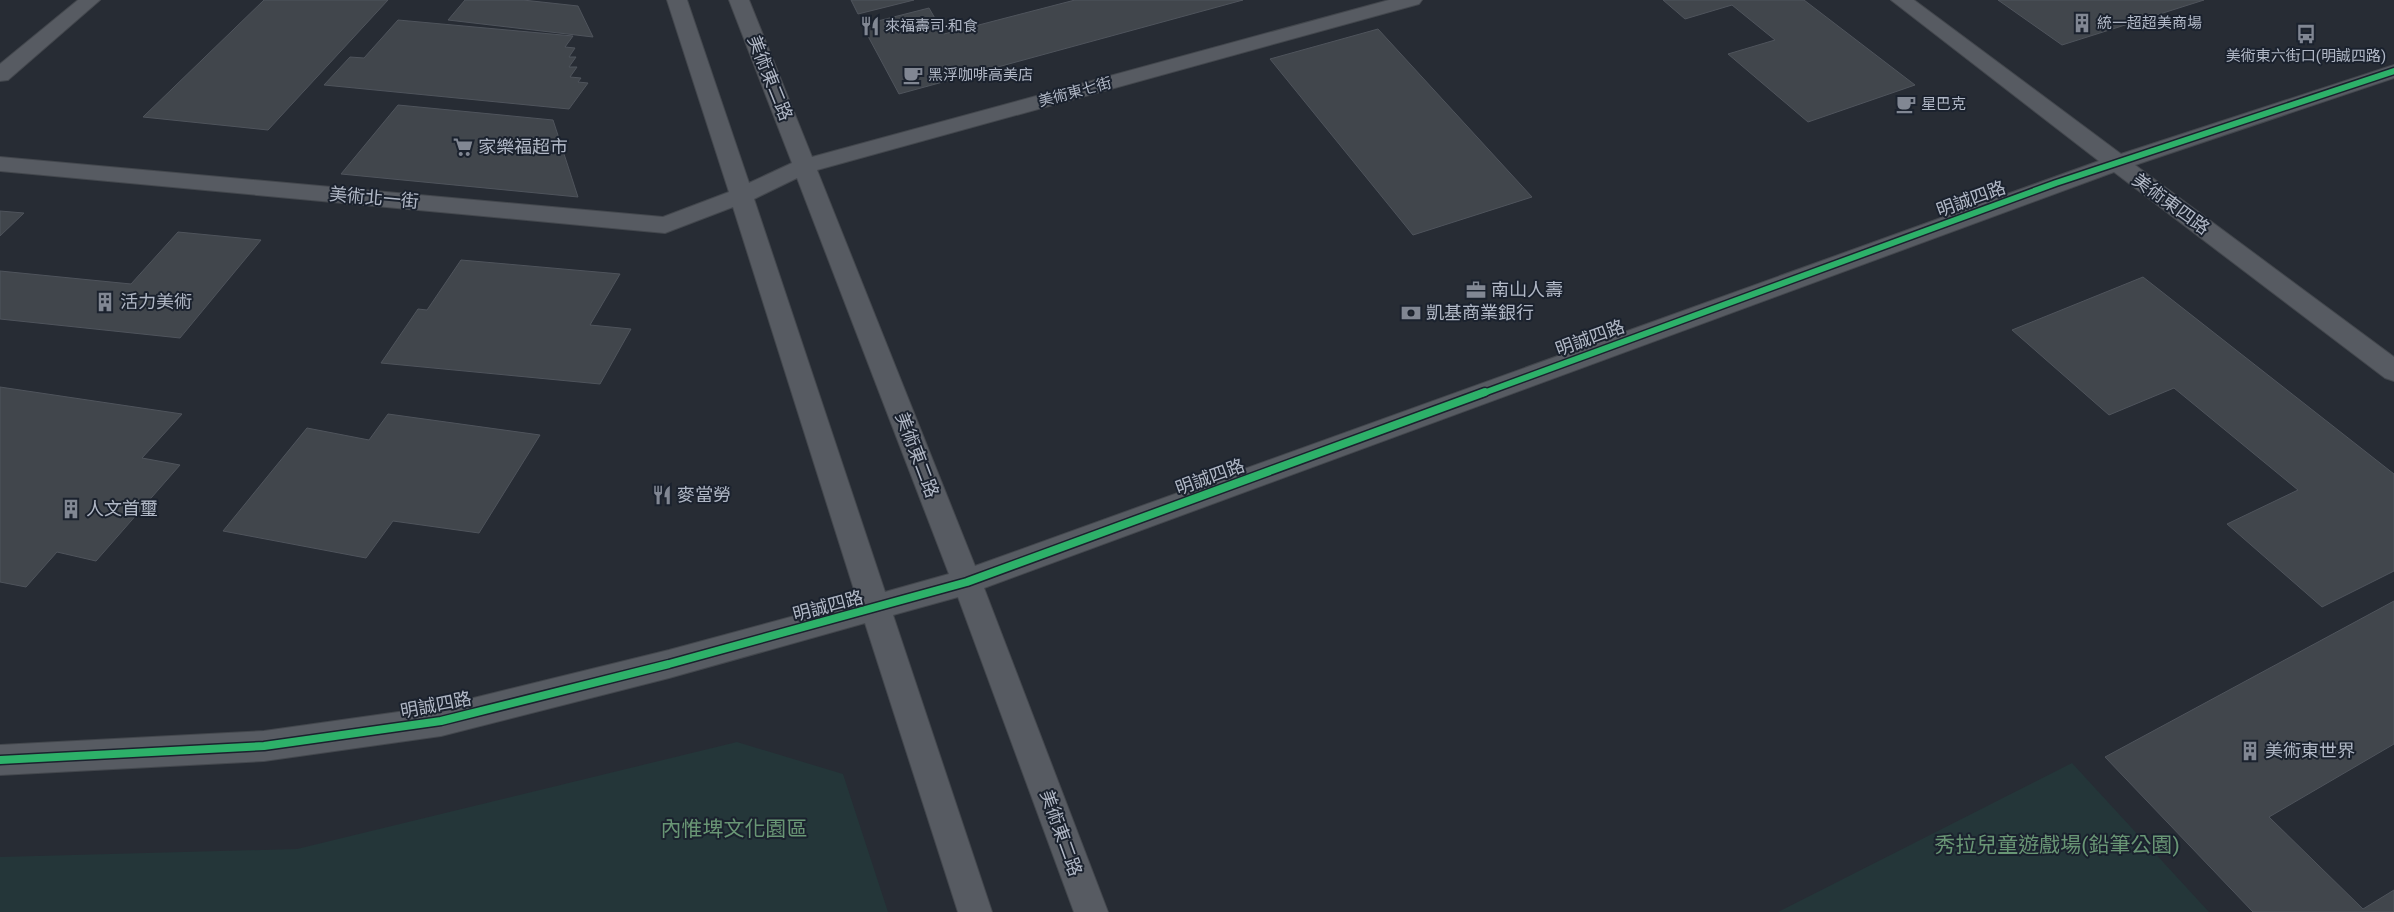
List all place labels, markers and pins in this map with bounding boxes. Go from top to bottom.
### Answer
building icon: 統一超超美商場 [2071,12,2093,34]
place label: 統一超超美商場 [2097,14,2202,32]
restaurant icon: 來福壽司‧和食 [859,15,881,37]
place label: 來福壽司‧和食 [885,17,978,35]
bus stop icon: 美術東六街口(明誠四路) [2295,23,2317,45]
place label: 美術東六街口(明誠四路) [2226,47,2386,65]
cafe icon: 黑浮咖啡高美店 [902,64,924,86]
place label: 黑浮咖啡高美店 [928,66,1033,84]
cafe icon: 星巴克 [1895,93,1917,115]
place label: 星巴克 [1921,95,1966,113]
supermarket icon: 家樂福超市 [452,136,474,158]
place label: 家樂福超市 [478,136,568,157]
office icon: 南山人壽 [1465,279,1487,301]
place label: 南山人壽 [1491,279,1563,300]
building icon: 活力美術 [94,291,116,313]
place label: 活力美術 [120,291,192,312]
bank icon: 凱基商業銀行 [1400,302,1422,324]
place label: 凱基商業銀行 [1426,302,1534,323]
restaurant icon: 麥當勞 [651,484,673,506]
place label: 麥當勞 [677,484,731,505]
building icon: 人文首璽 [60,498,82,520]
place label: 人文首璽 [86,498,158,519]
building icon: 美術東世界 [2239,740,2261,762]
place label: 美術東世界 [2265,740,2355,761]

